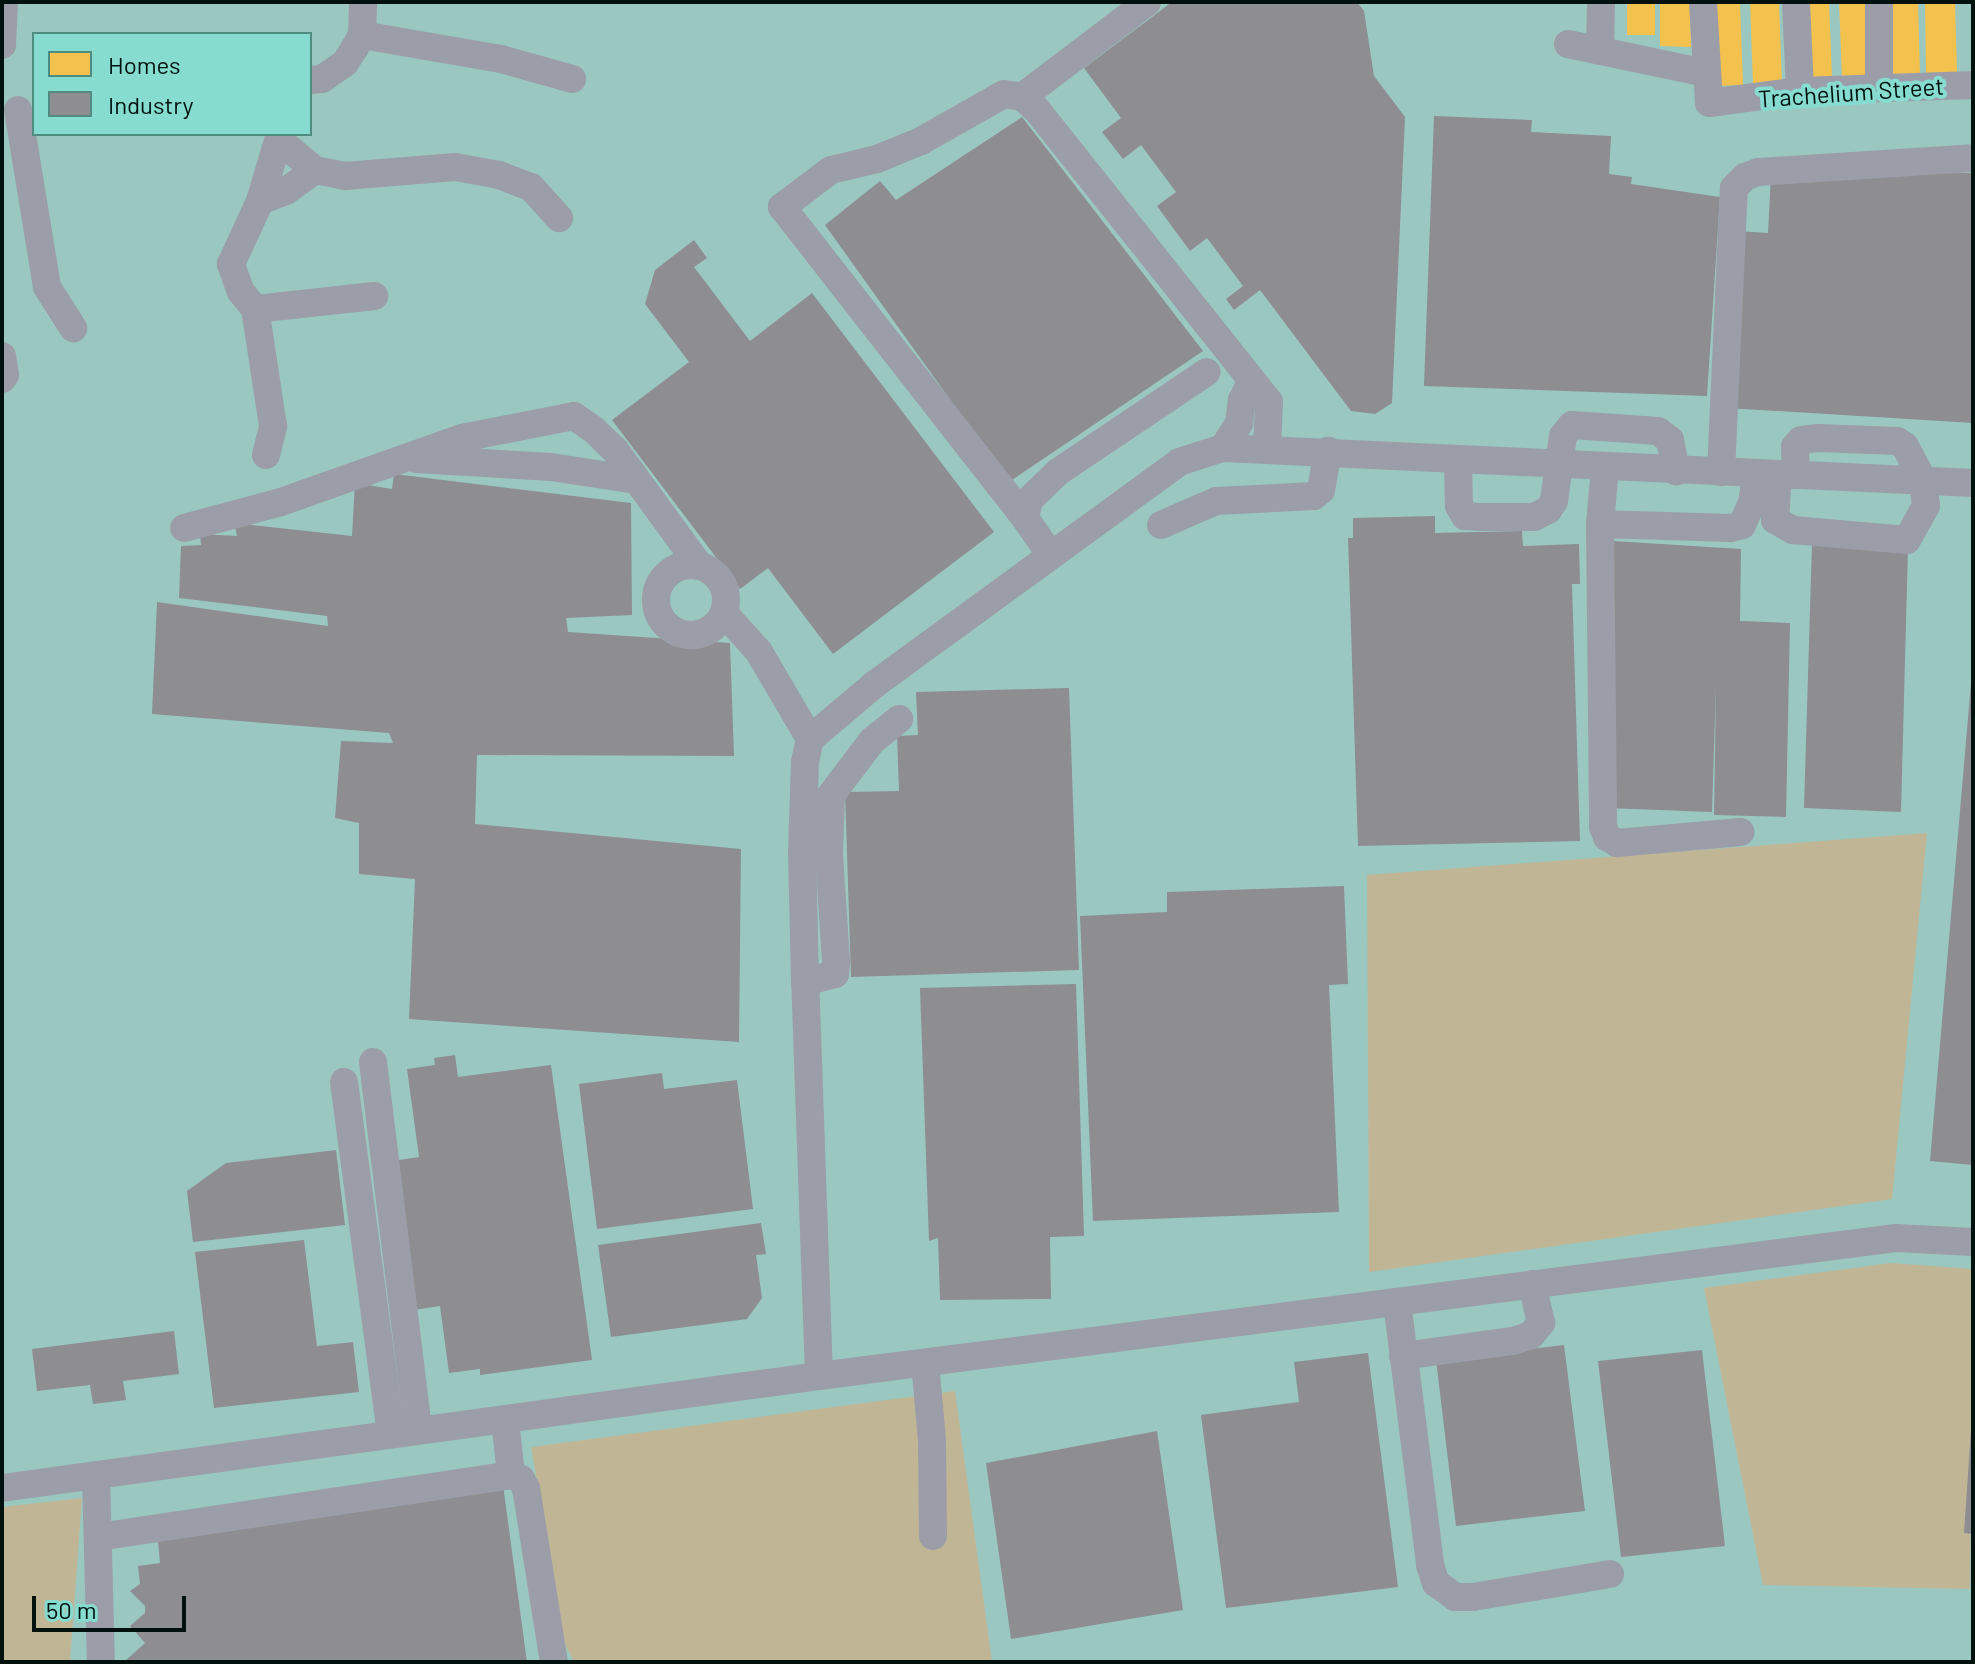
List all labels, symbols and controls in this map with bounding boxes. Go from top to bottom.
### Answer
legend [32,32,312,136]
text: Homes [108,50,181,79]
street label: Trachelium Street [1757,71,1945,113]
text: Industry [108,90,194,119]
scale bar [36,1580,190,1630]
text: 50 m [46,1595,97,1624]

